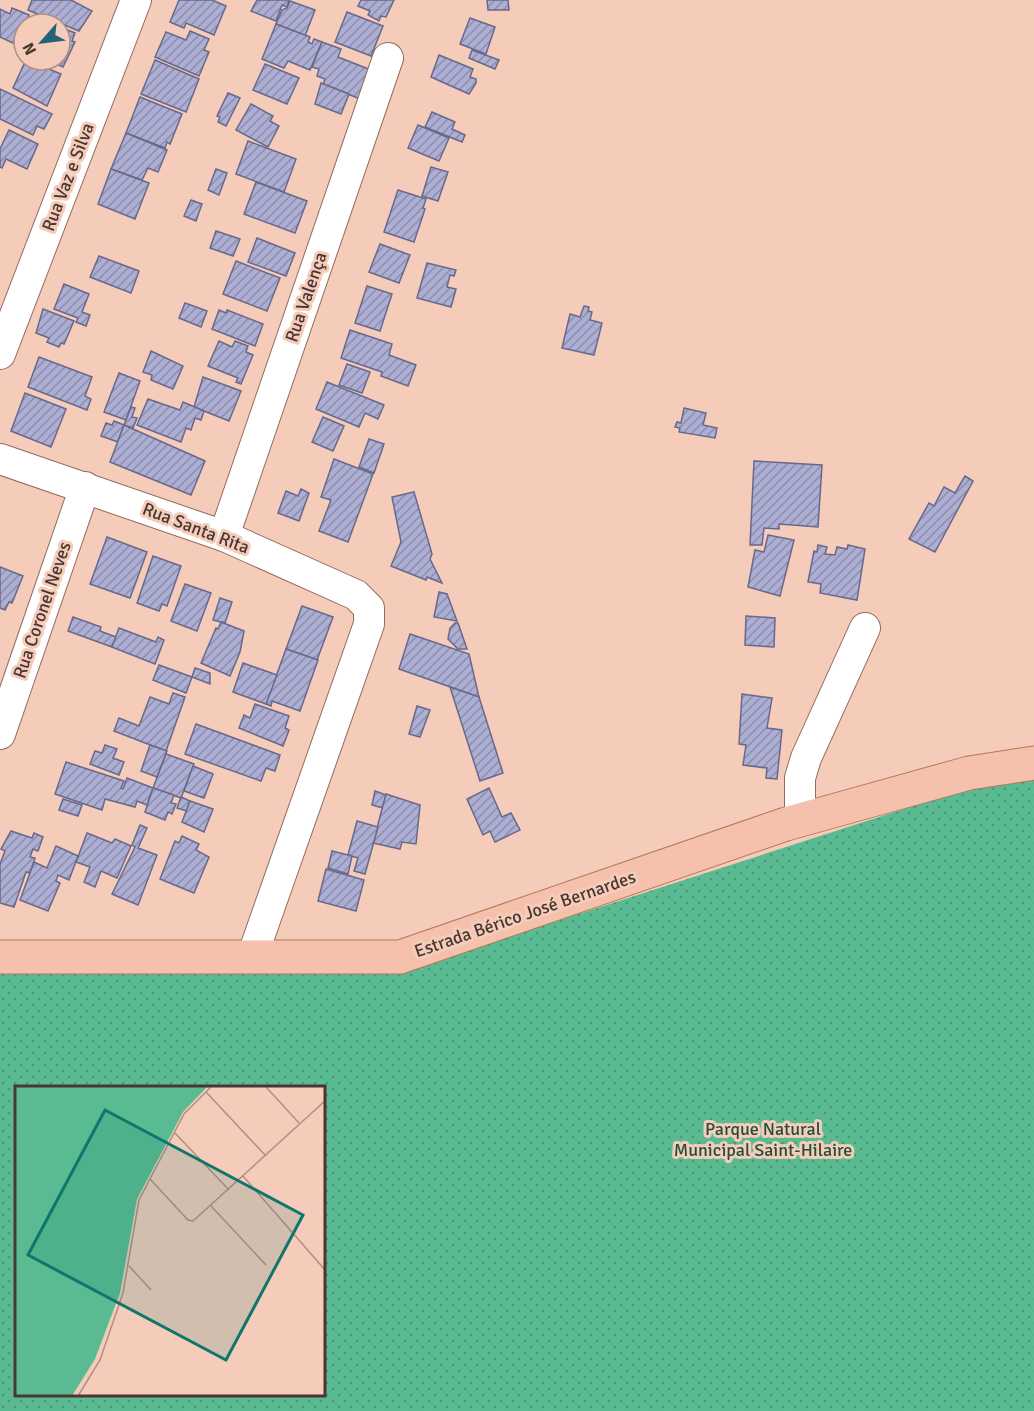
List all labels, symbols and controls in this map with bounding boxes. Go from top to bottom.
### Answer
north arrow [12,12,72,72]
text: N [18,39,41,58]
street label: Rua Vaz e Silva [37,120,99,234]
street label: Rua Valença [280,249,332,345]
street label: Rua Santa Rita [139,498,253,558]
street label: Rua Coronel Neves [8,539,76,681]
street label: Estrada Bérico José Bernardes [411,866,639,962]
inset map [15,1086,326,1396]
park label: Parque Natural Municipal Saint-Hilaire [674,1118,852,1161]

